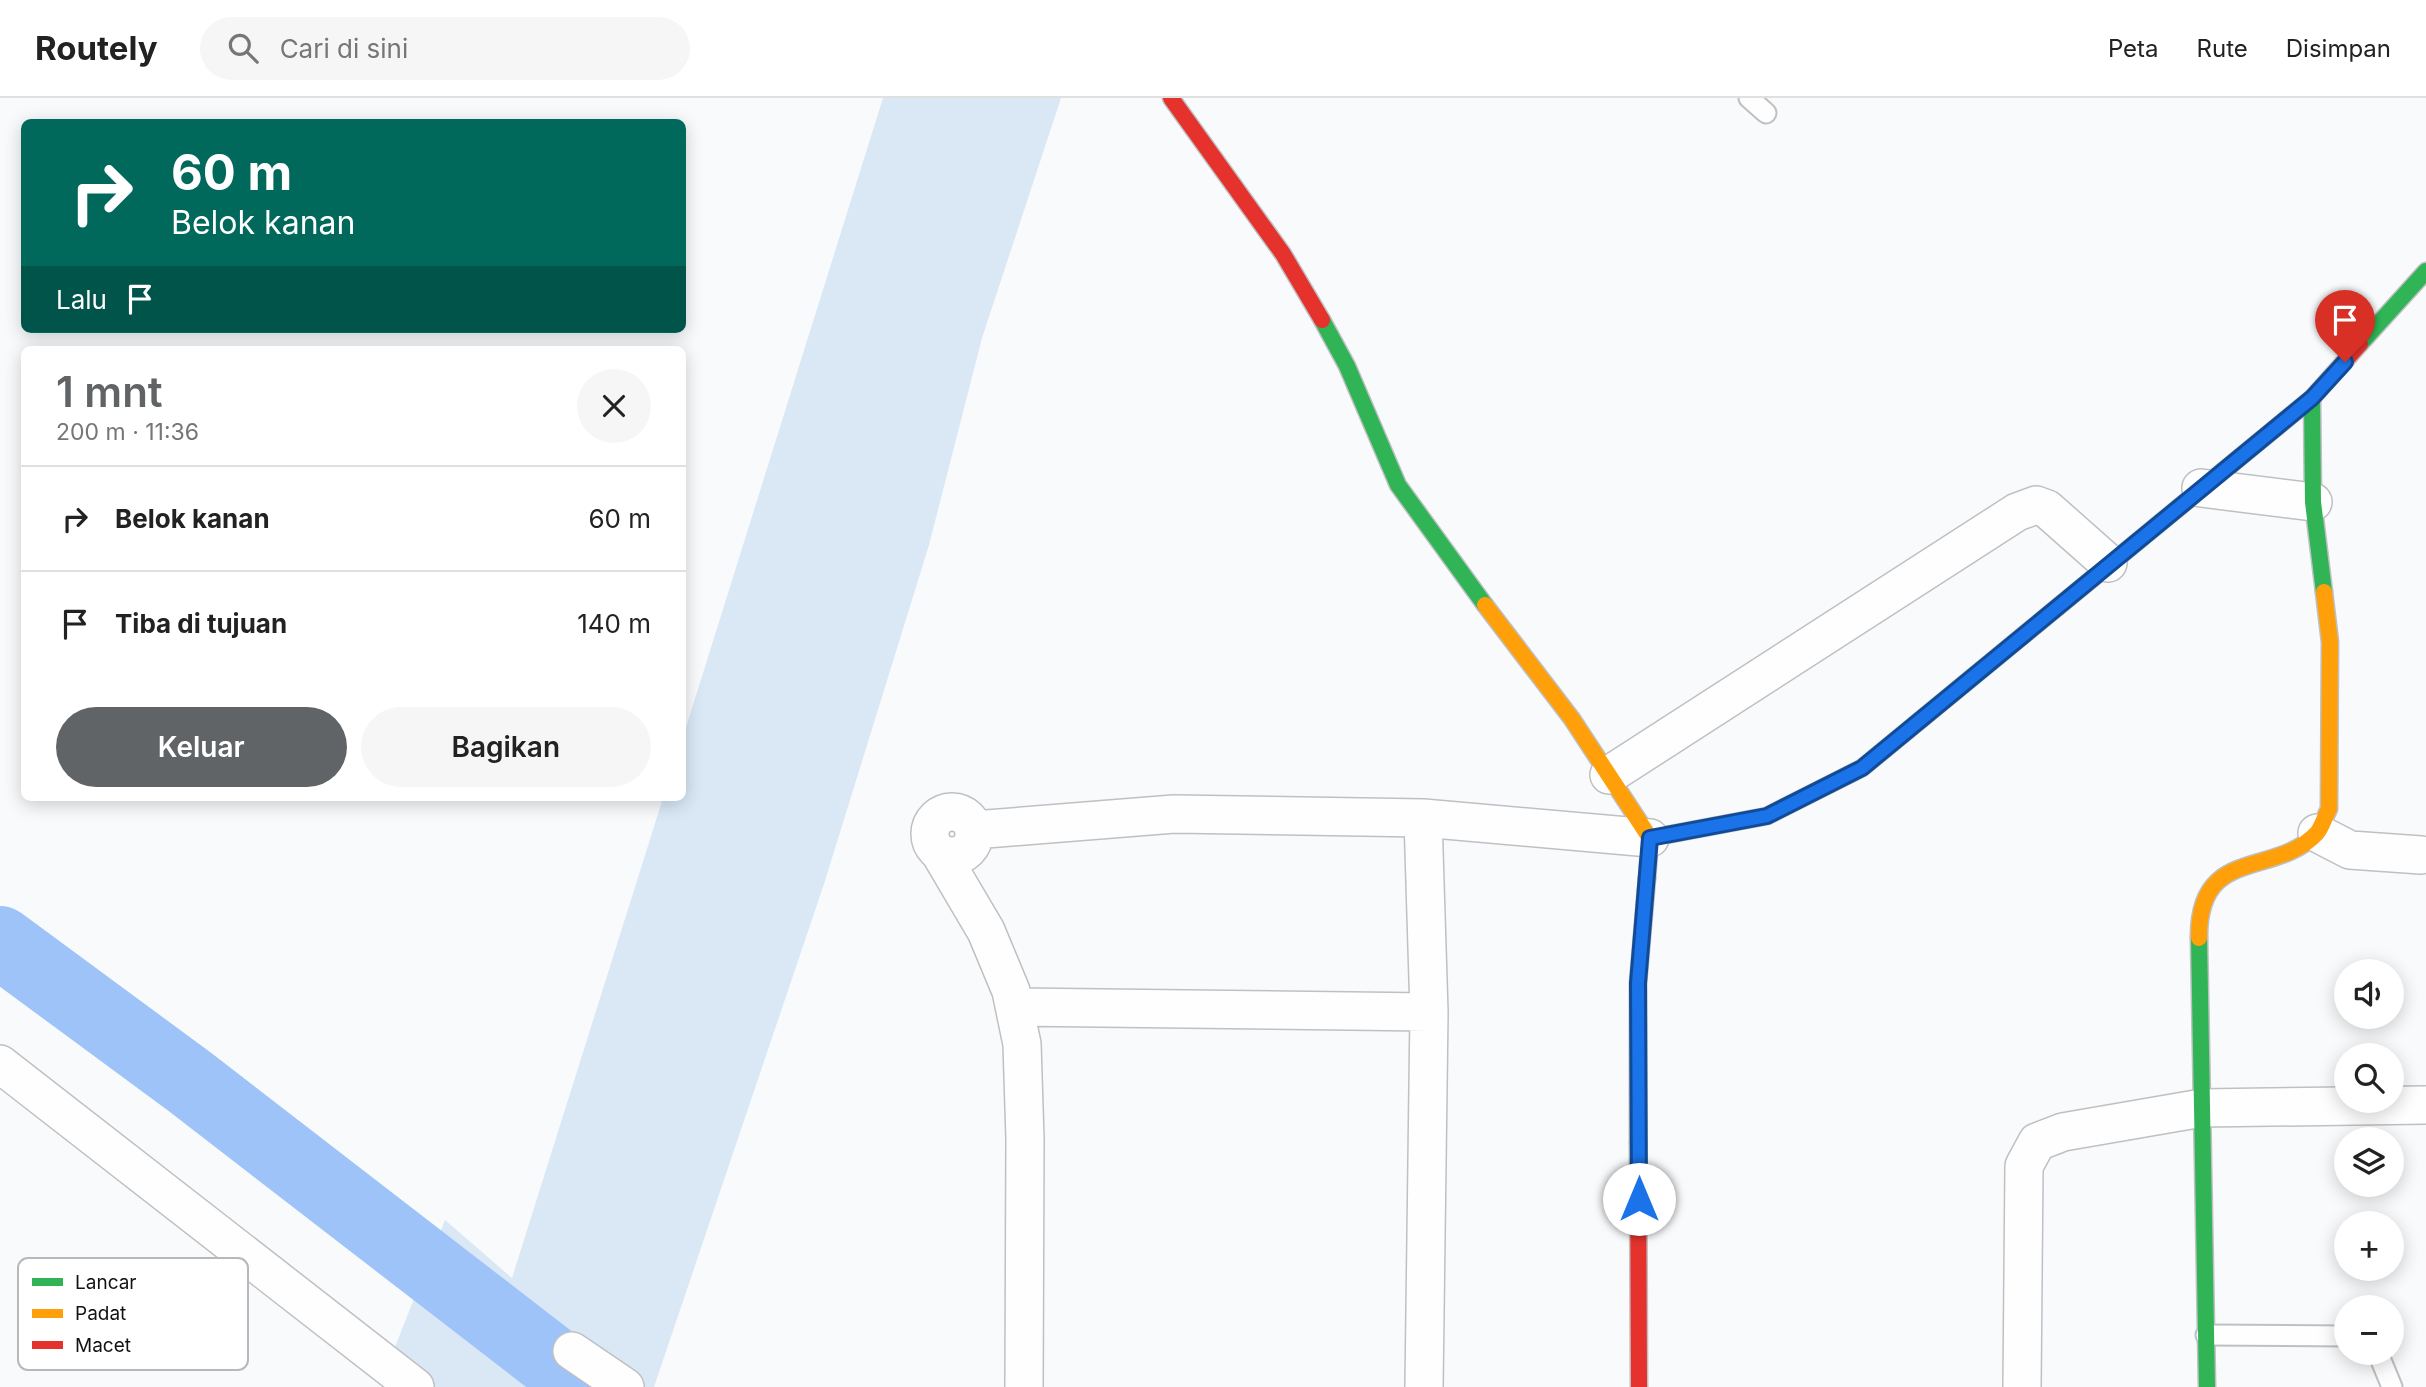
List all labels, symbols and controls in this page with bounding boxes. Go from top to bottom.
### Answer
search box [200,17,690,80]
text: Routely [35,28,158,68]
icon: search [224,29,262,67]
text: Cari di sini [280,33,408,64]
text: Peta [2108,34,2159,63]
text: Rute [2197,34,2248,63]
text: Disimpan [2286,34,2391,63]
text: 60 m [171,143,292,202]
icon: right [56,147,147,238]
text: Belok kanan [171,203,355,242]
icon: arrive [121,280,159,318]
text: Lalu [56,284,107,315]
pin [2315,290,2375,362]
icon: arrive [2326,301,2364,339]
text: 1 mnt [56,366,163,417]
button: close [577,369,651,443]
text: 200 m · 11:36 [56,418,199,446]
icon: right [56,500,94,538]
text: Belok kanan [115,503,270,534]
text: 60 m [588,503,651,534]
icon: arrive [56,605,94,643]
text: Tiba di tujuan [115,608,287,639]
text: 140 m [577,608,651,639]
button: Keluar [56,707,347,787]
button: Bagikan [361,707,651,787]
map controls [2334,959,2404,1365]
button: sound [2334,959,2404,1029]
button: search [2334,1043,2404,1113]
button: layers [2334,1127,2404,1197]
position arrow [1602,1162,1676,1236]
button: + [2334,1211,2404,1281]
legend [18,1258,248,1370]
text: Lancar [75,1271,137,1294]
button: − [2334,1295,2404,1365]
text: Padat [75,1302,126,1325]
text: Macet [75,1334,131,1357]

